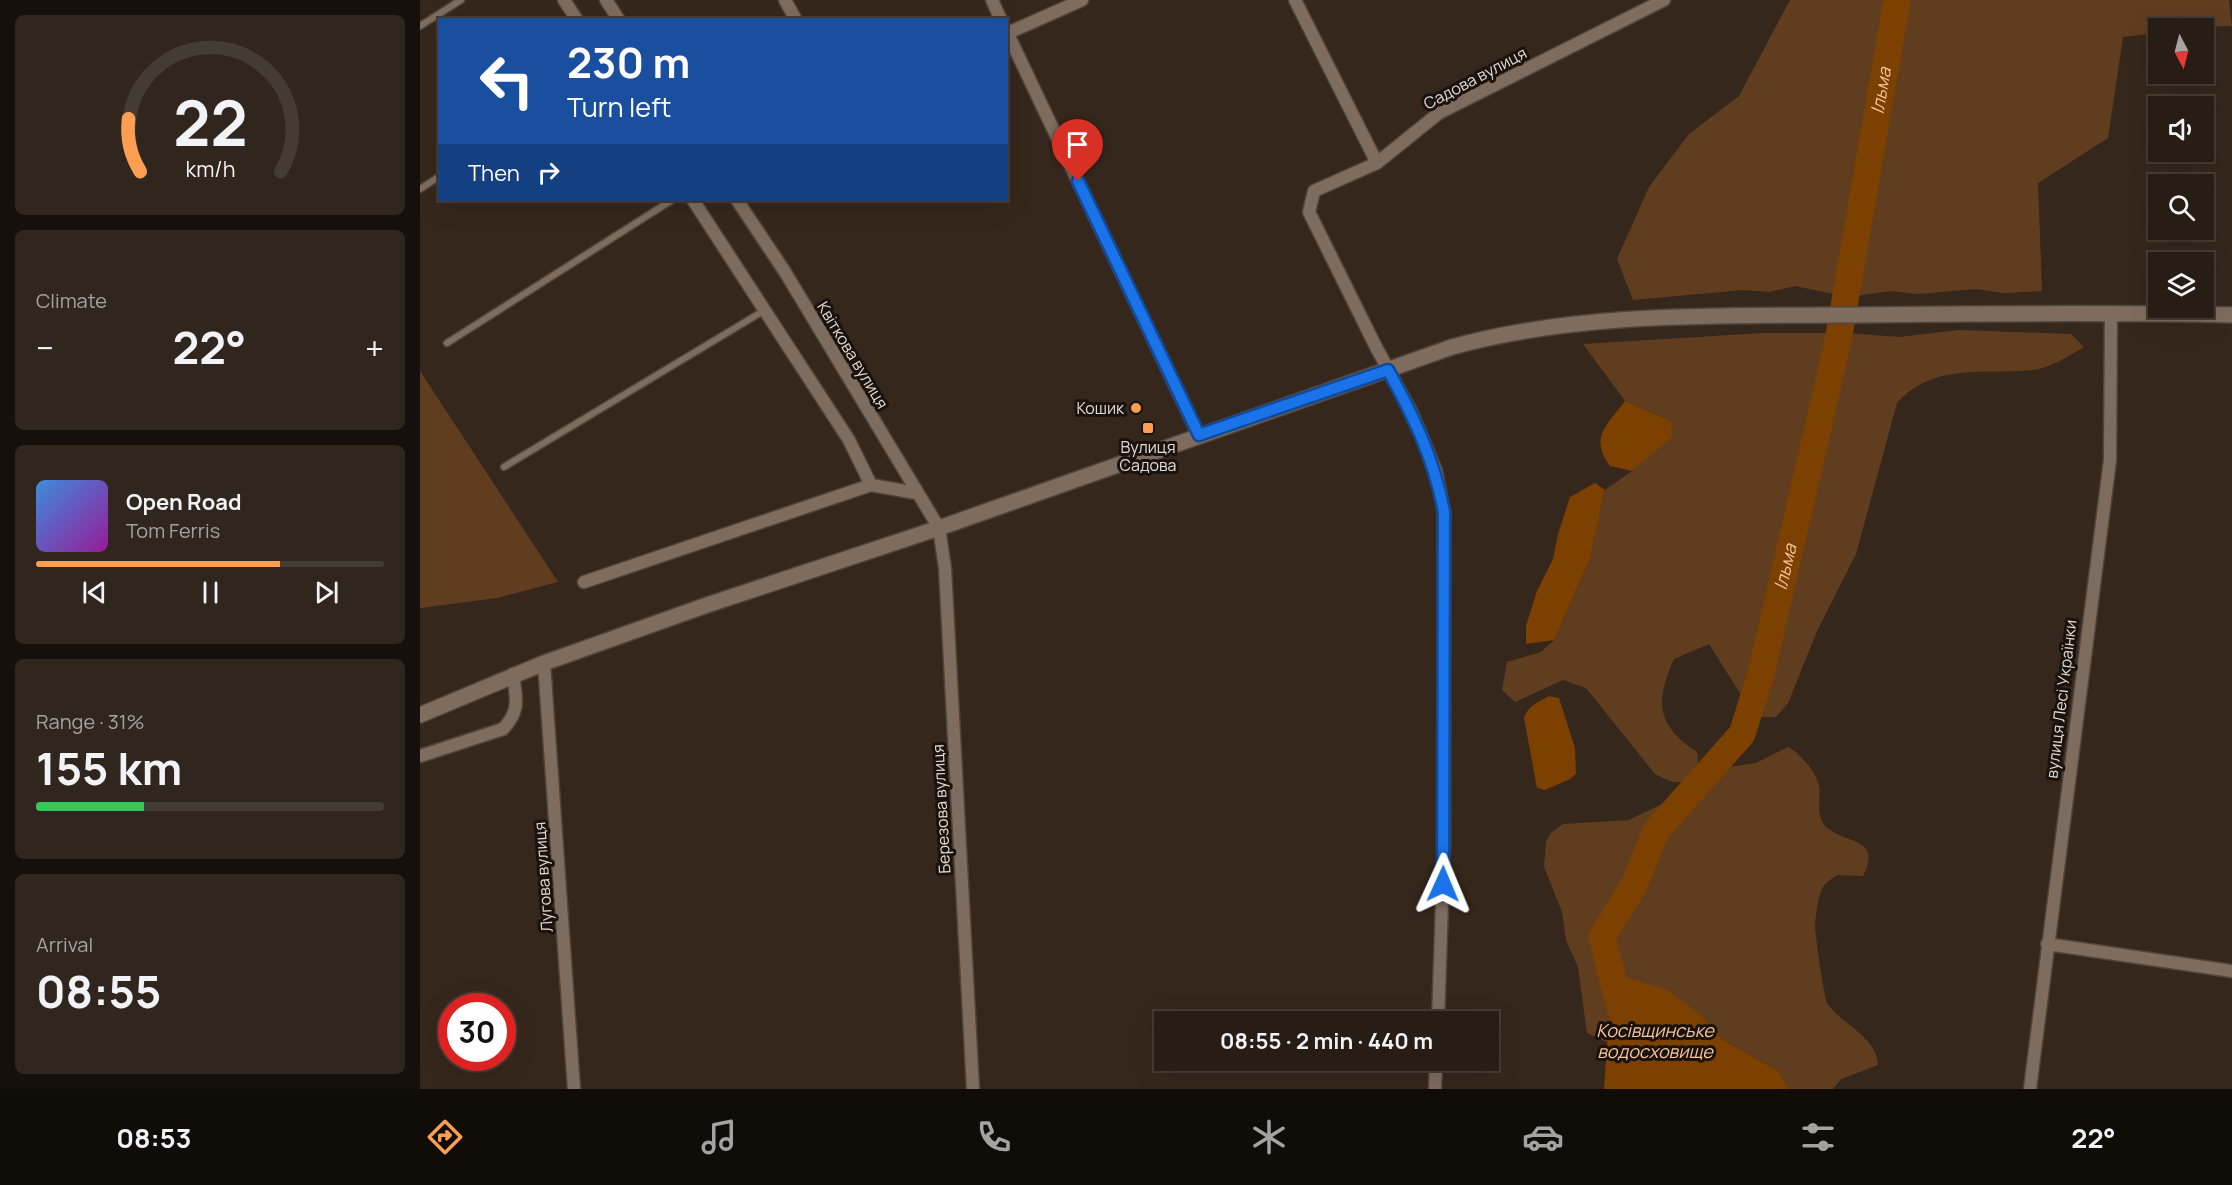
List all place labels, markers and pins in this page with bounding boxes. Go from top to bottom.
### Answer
pin [1052,119,1103,181]
place label: Кошик [1077,397,1125,419]
marker: Кошик [1129,401,1143,415]
marker: Вулиця Садова [1141,421,1155,435]
place label: Вулиця Садова [1120,436,1176,476]

